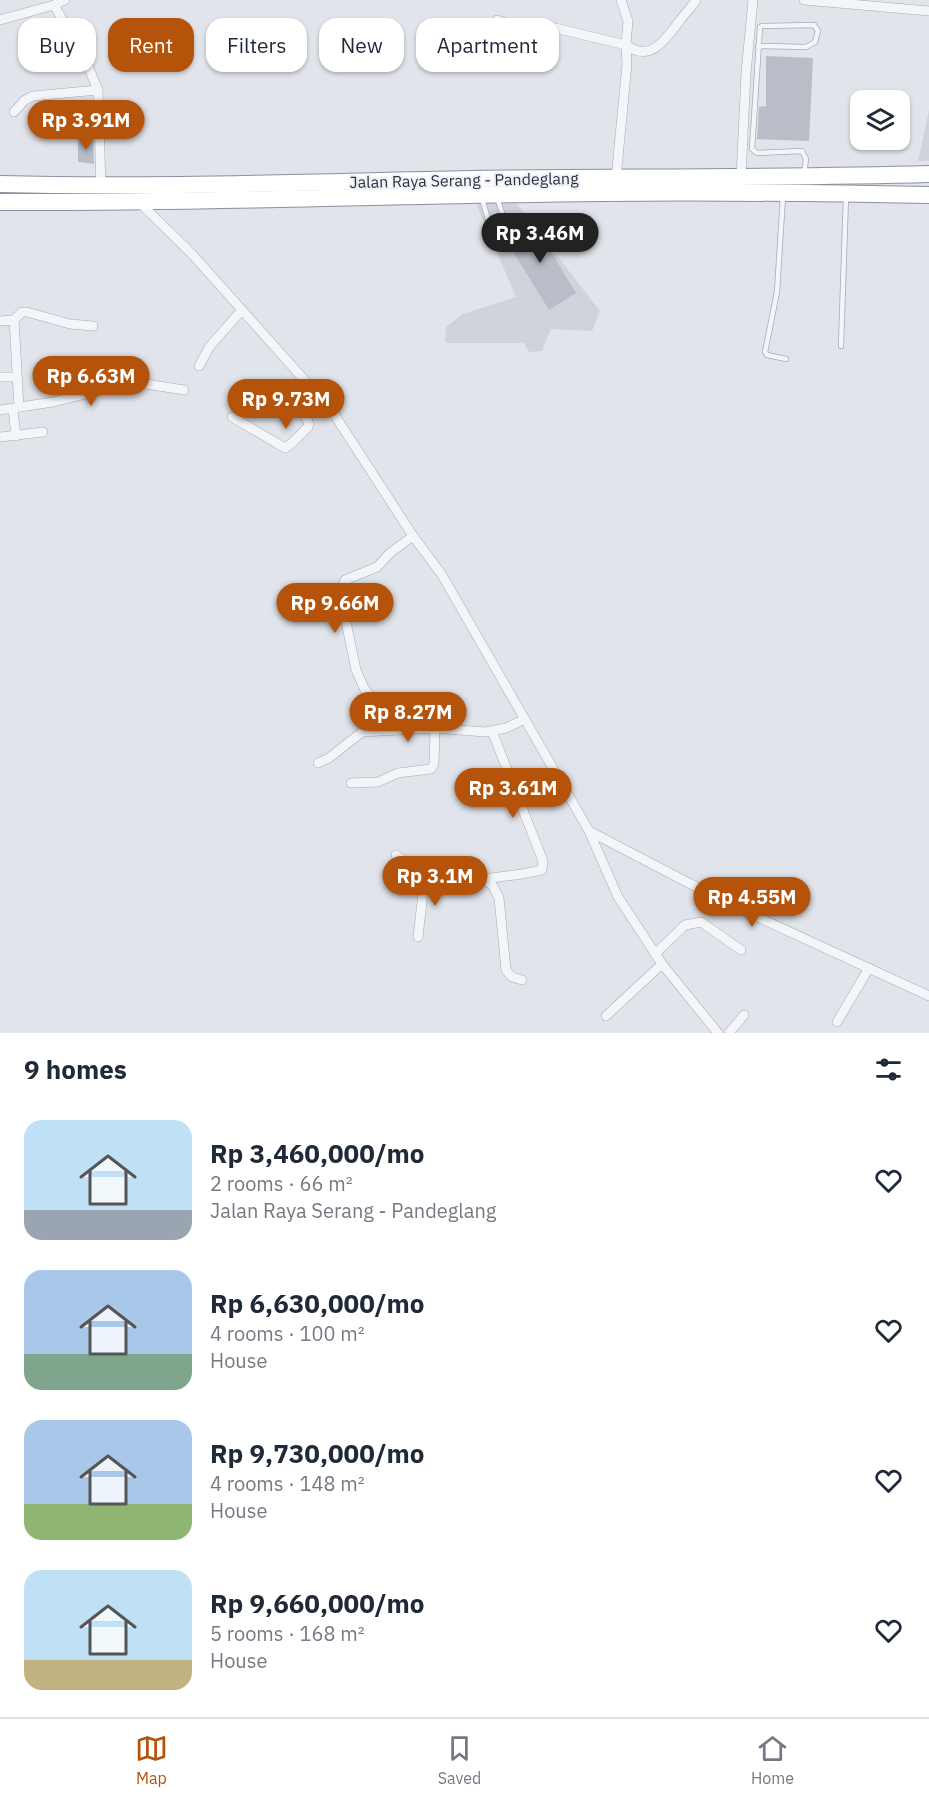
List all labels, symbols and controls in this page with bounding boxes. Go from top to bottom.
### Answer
chip: Buy [18,18,96,72]
chip: Rent [108,18,194,72]
chip: Filters [206,18,307,72]
chip: New [319,18,404,72]
chip: Apartment [416,18,559,72]
map controls [850,90,910,150]
button: layers [850,90,910,150]
pin: Rp 3.91M [24,100,148,151]
text: Rp 3.91M [42,106,130,133]
street label: Jalan Raya Serang - Pandeglang [349,168,579,192]
pin: Rp 3.46M [478,213,602,264]
text: Rp 3.46M [496,219,584,246]
pin: Rp 6.63M [29,356,153,407]
text: Rp 6.63M [47,362,135,389]
pin: Rp 9.73M [224,379,348,430]
text: Rp 9.73M [242,385,330,412]
pin: Rp 9.66M [273,583,397,634]
text: Rp 9.66M [291,589,379,616]
pin: Rp 8.27M [346,692,470,743]
text: Rp 8.27M [364,698,452,725]
pin: Rp 3.61M [451,768,575,819]
text: Rp 3.61M [469,774,557,801]
pin: Rp 3.1M [380,856,490,907]
text: Rp 3.1M [397,862,473,889]
pin: Rp 4.55M [690,877,814,928]
text: Rp 4.55M [708,883,796,910]
text: 9 homes [24,1052,127,1086]
icon: filters [872,1053,905,1086]
text: Rp 3,460,000/mo [210,1136,424,1170]
icon: home [72,1144,144,1216]
icon: heart [872,1164,905,1197]
text: 2 rooms · 66 m² [210,1170,353,1197]
text: Jalan Raya Serang - Pandeglang [210,1197,496,1224]
text: Rp 6,630,000/mo [210,1286,424,1320]
icon: home [72,1294,144,1366]
icon: heart [872,1314,905,1347]
text: 4 rooms · 100 m² [210,1320,365,1347]
text: House [210,1347,267,1374]
text: Rp 9,730,000/mo [210,1436,424,1470]
icon: home [72,1444,144,1516]
icon: heart [872,1464,905,1497]
text: 4 rooms · 148 m² [210,1470,365,1497]
text: House [210,1497,267,1524]
text: Rp 9,660,000/mo [210,1586,424,1620]
icon: home [72,1594,144,1666]
icon: heart [872,1614,905,1647]
text: 5 rooms · 168 m² [210,1620,365,1647]
text: House [210,1647,267,1674]
tab: Map [135,1732,168,1788]
tab: Saved [438,1732,481,1788]
tab: Home [751,1732,794,1788]

